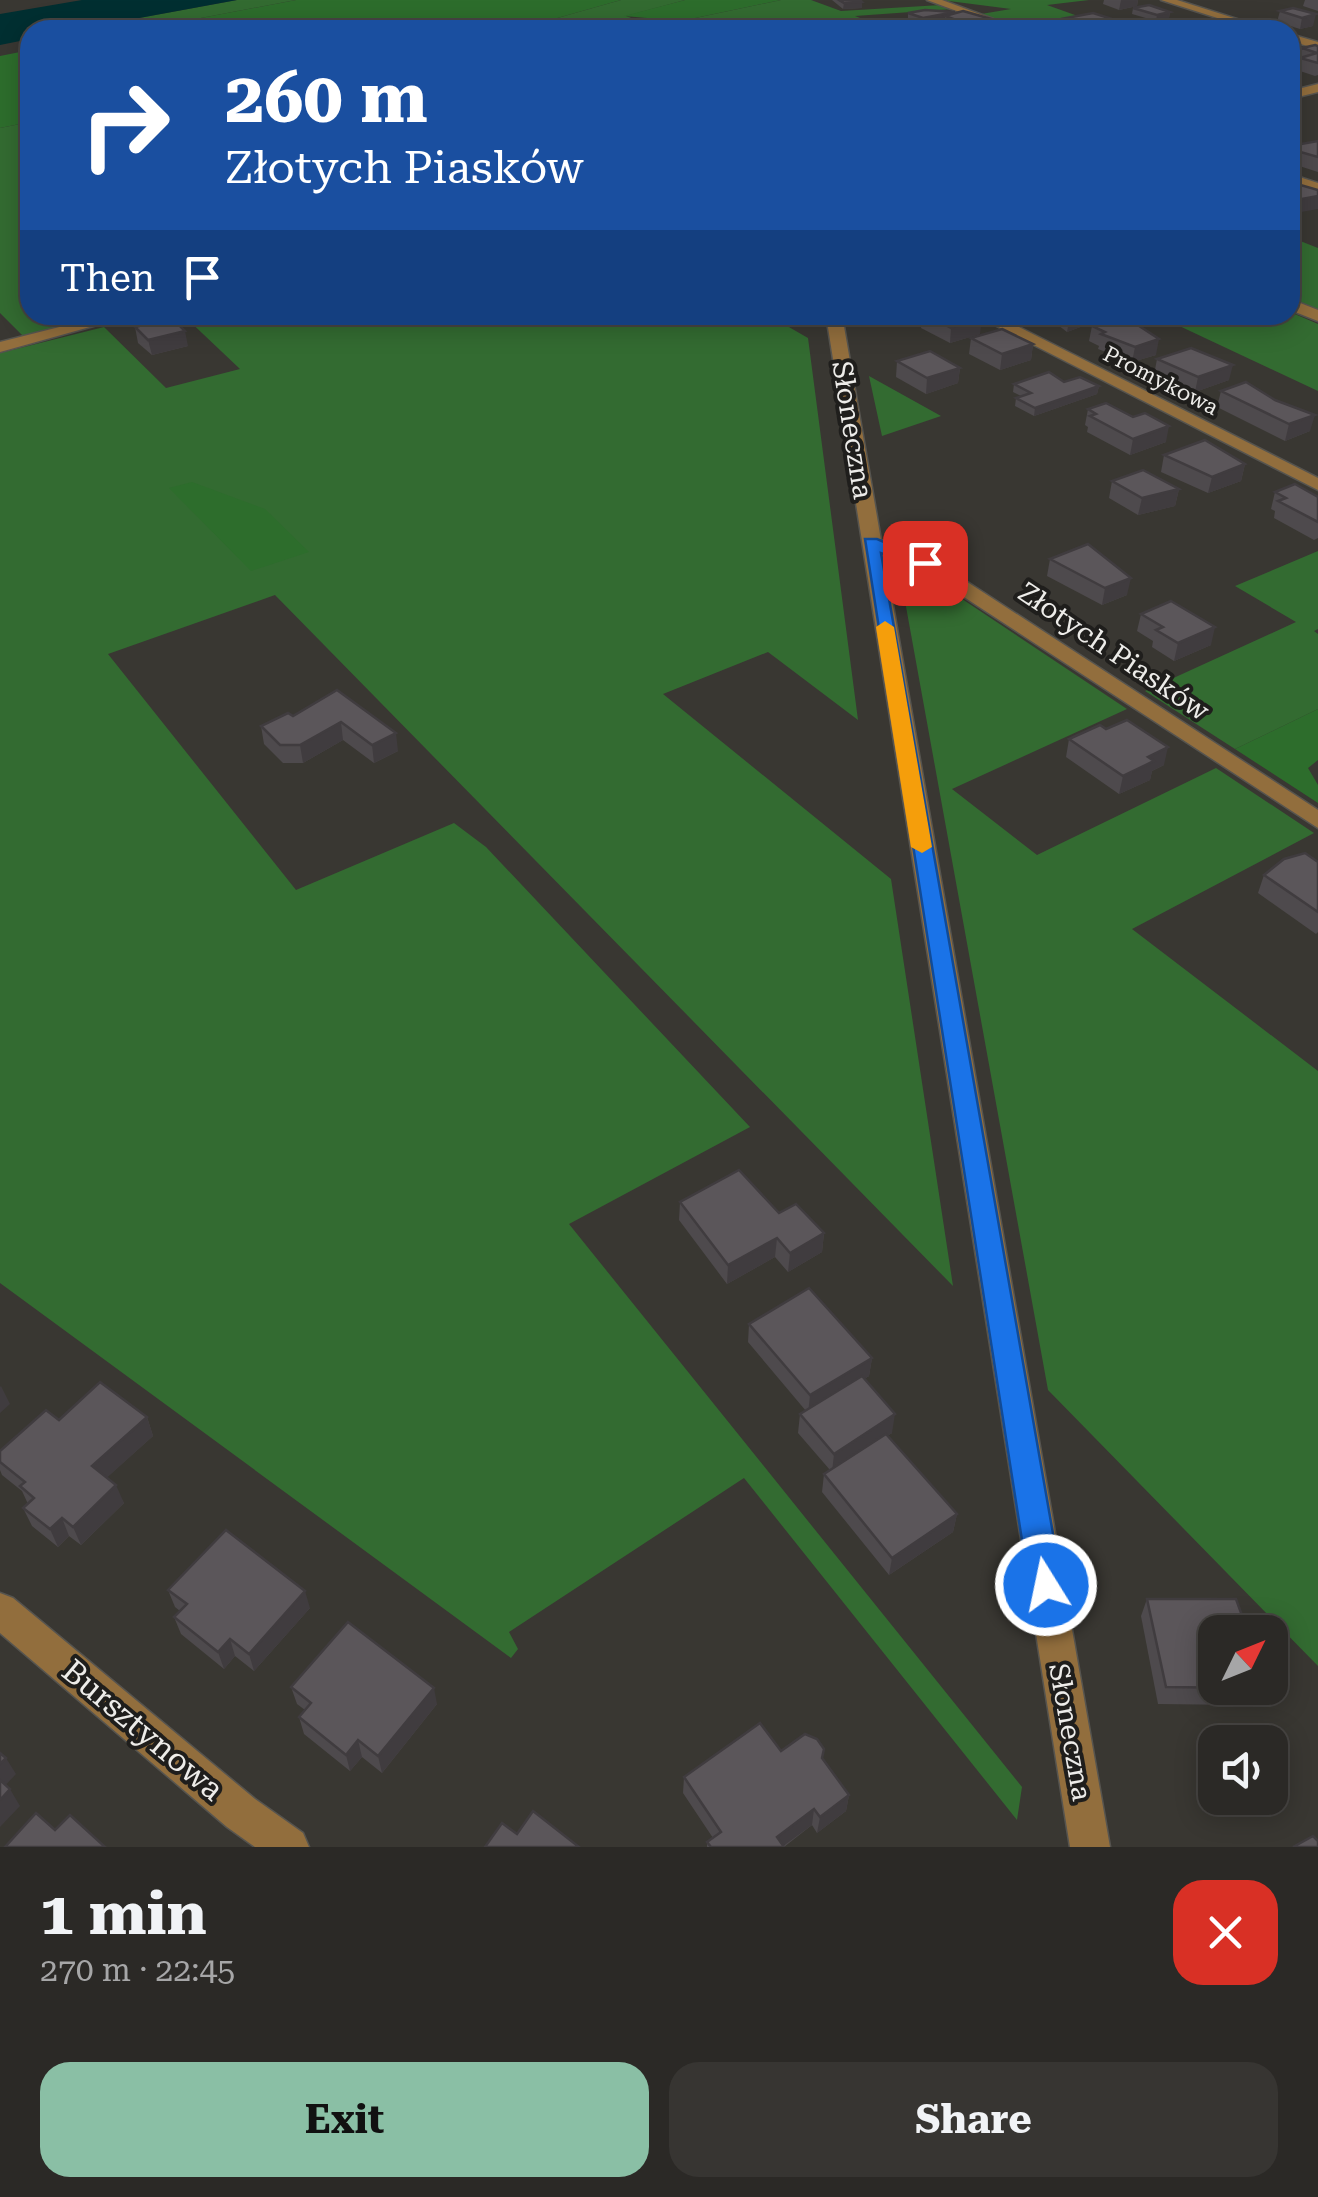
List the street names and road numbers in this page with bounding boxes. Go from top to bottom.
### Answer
street label: Promykowa [1099,341,1222,420]
street label: Słoneczna [825,359,880,501]
street label: Złotych Piasków [1012,575,1216,728]
street label: Bursztynowa [55,1652,231,1808]
street label: Słoneczna [1042,1661,1099,1803]

